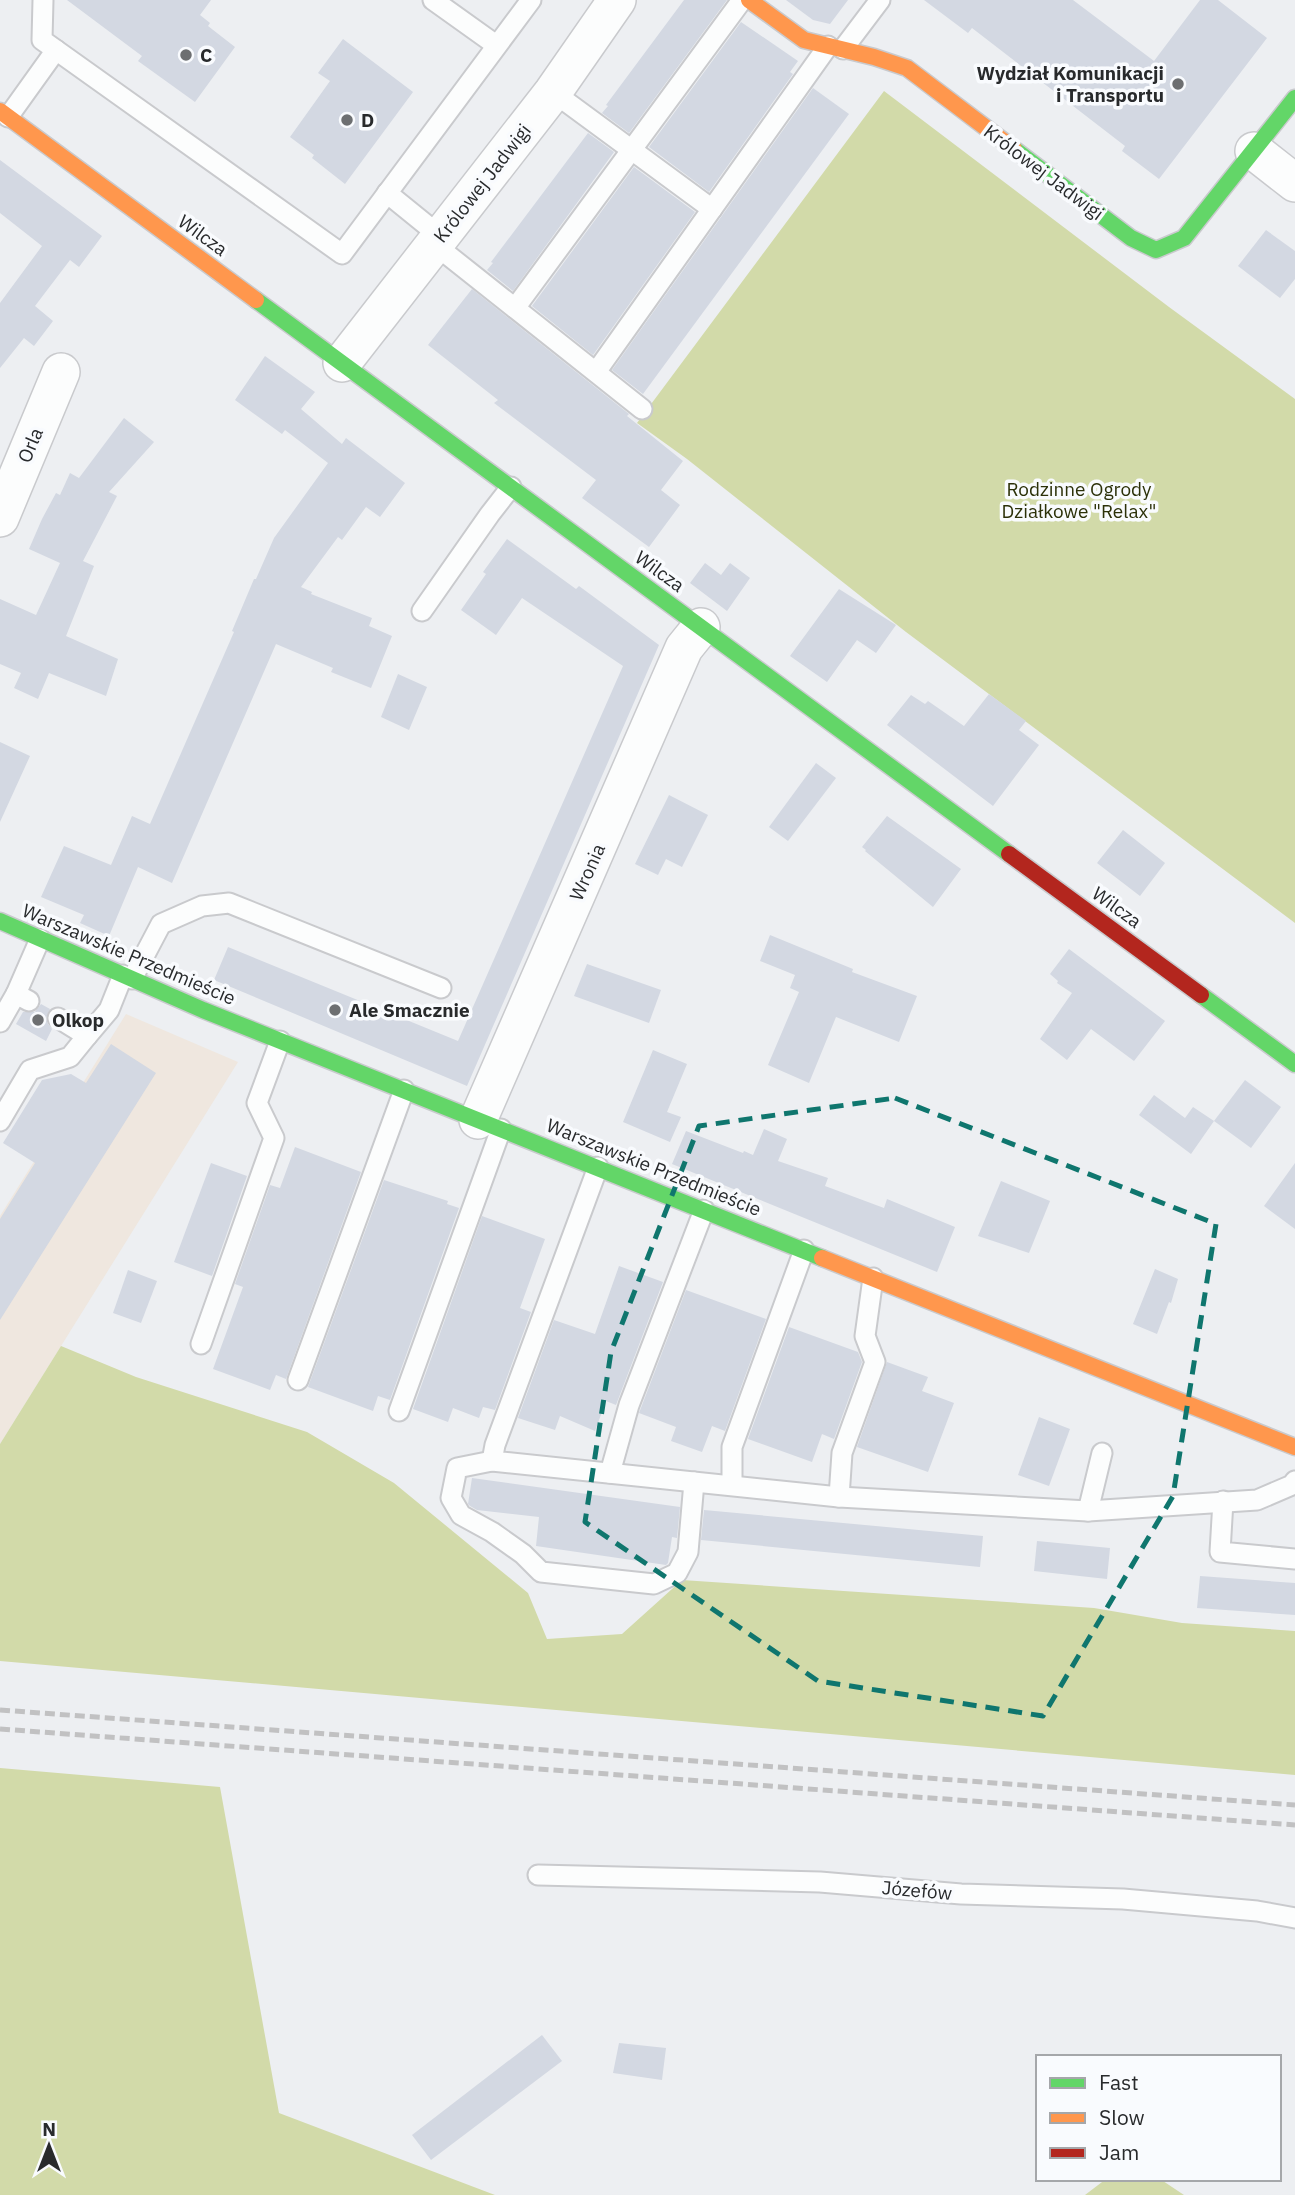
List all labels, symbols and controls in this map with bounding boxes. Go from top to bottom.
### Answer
place label: C [200,43,212,67]
marker: C [178,47,194,63]
place label: Wydział Komunikacji i Transportu [976,61,1164,107]
marker: Wydział Komunikacji i Transportu [1170,76,1186,92]
place label: D [361,108,374,132]
marker: D [339,112,355,128]
street label: Królowej Jadwigi [428,119,536,247]
street label: Królowej Jadwigi [979,119,1109,225]
street label: Wilcza [174,209,232,261]
street label: Orla [12,424,48,466]
park label: Rodzinne Ogrody Działkowe "Relax" [1002,477,1156,523]
street label: Wilcza [631,545,689,597]
street label: Wronia [564,840,610,904]
street label: Wilcza [1088,881,1146,933]
street label: Warszawskie Przedmieście [19,898,239,1010]
place label: Ale Smacznie [349,998,470,1022]
marker: Ale Smacznie [327,1002,343,1018]
place label: Olkop [52,1008,104,1032]
marker: Olkop [30,1012,46,1028]
street label: Warszawskie Przedmieście [543,1113,765,1221]
street label: Józefów [881,1875,953,1905]
legend [1036,2055,1281,2181]
text: Fast [1099,2068,1139,2096]
text: Slow [1099,2103,1145,2131]
north arrow [14,2111,84,2181]
text: N [42,2117,56,2141]
text: Jam [1099,2138,1139,2166]

